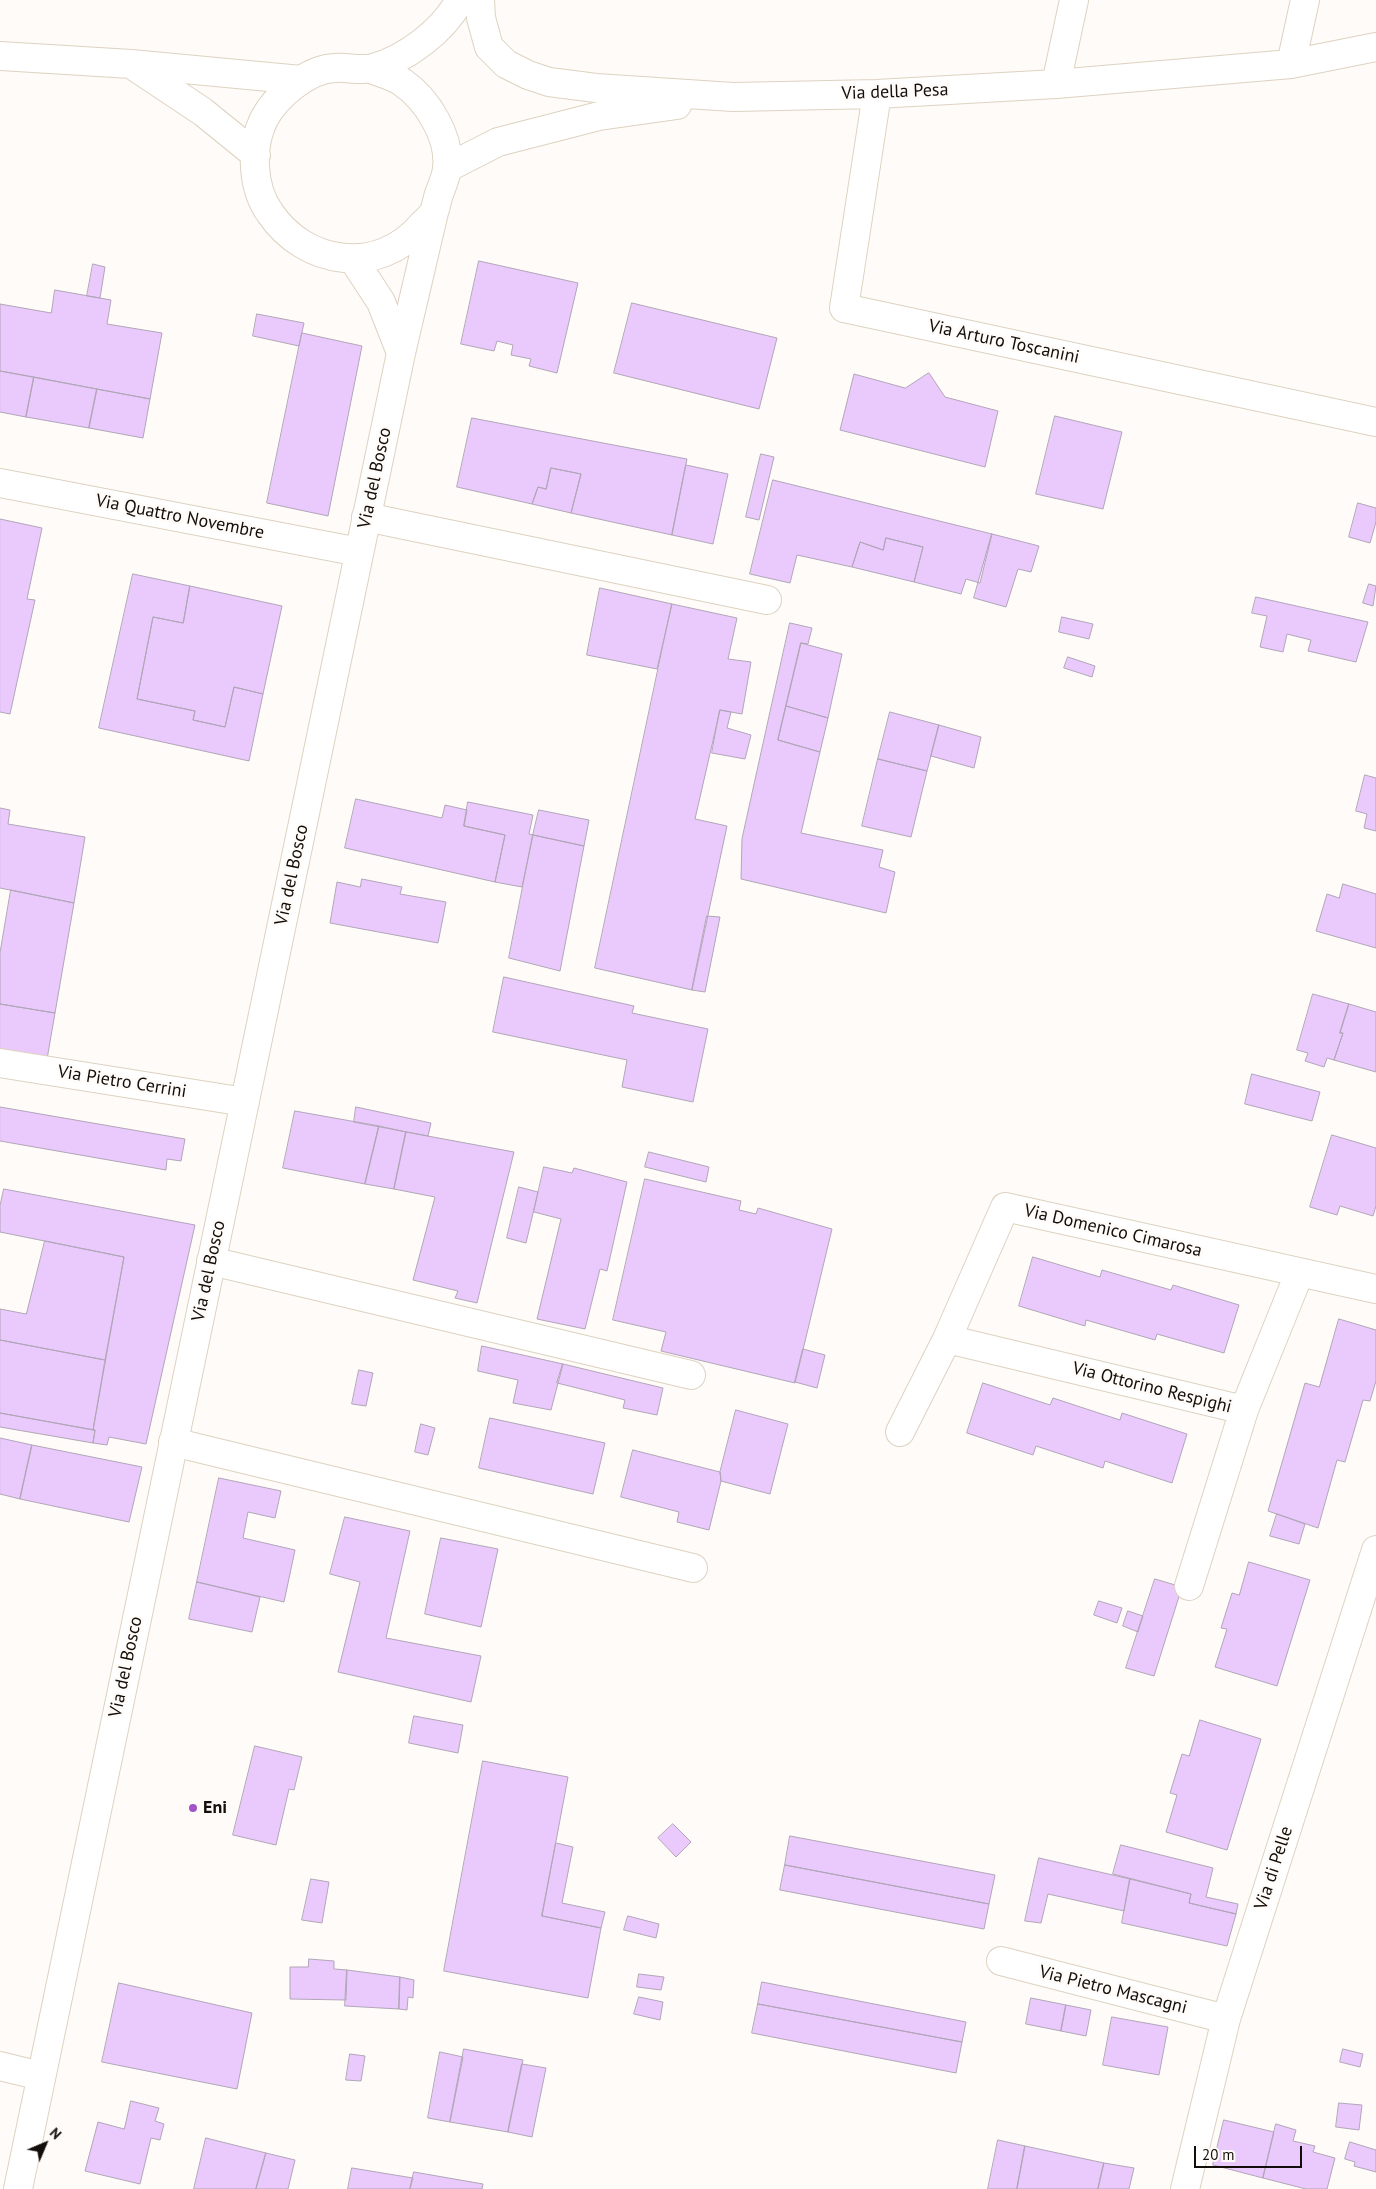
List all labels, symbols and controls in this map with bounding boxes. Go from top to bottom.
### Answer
street label: Via della Pesa [841,79,949,105]
street label: Via Arturo Toscanini [927,315,1081,369]
street label: Via del Bosco [354,425,396,531]
street label: Via Quattro Novembre [94,490,266,544]
street label: Via del Bosco [271,822,313,928]
street label: Via Pietro Cerrini [56,1061,188,1103]
street label: Via Domenico Cimarosa [1022,1200,1204,1262]
street label: Via del Bosco [188,1218,230,1324]
street label: Via Ottorino Respighi [1070,1358,1234,1418]
street label: Via del Bosco [105,1614,147,1720]
place label: Eni [203,1797,227,1819]
marker: Eni [187,1802,199,1814]
street label: Via di Pelle [1250,1824,1298,1912]
street label: Via Pietro Mascagni [1037,1961,1189,2019]
north arrow [20,2119,70,2169]
text: N [46,2124,65,2143]
scale bar [1196,2136,1304,2168]
text: 20 m [1202,2145,1235,2164]

